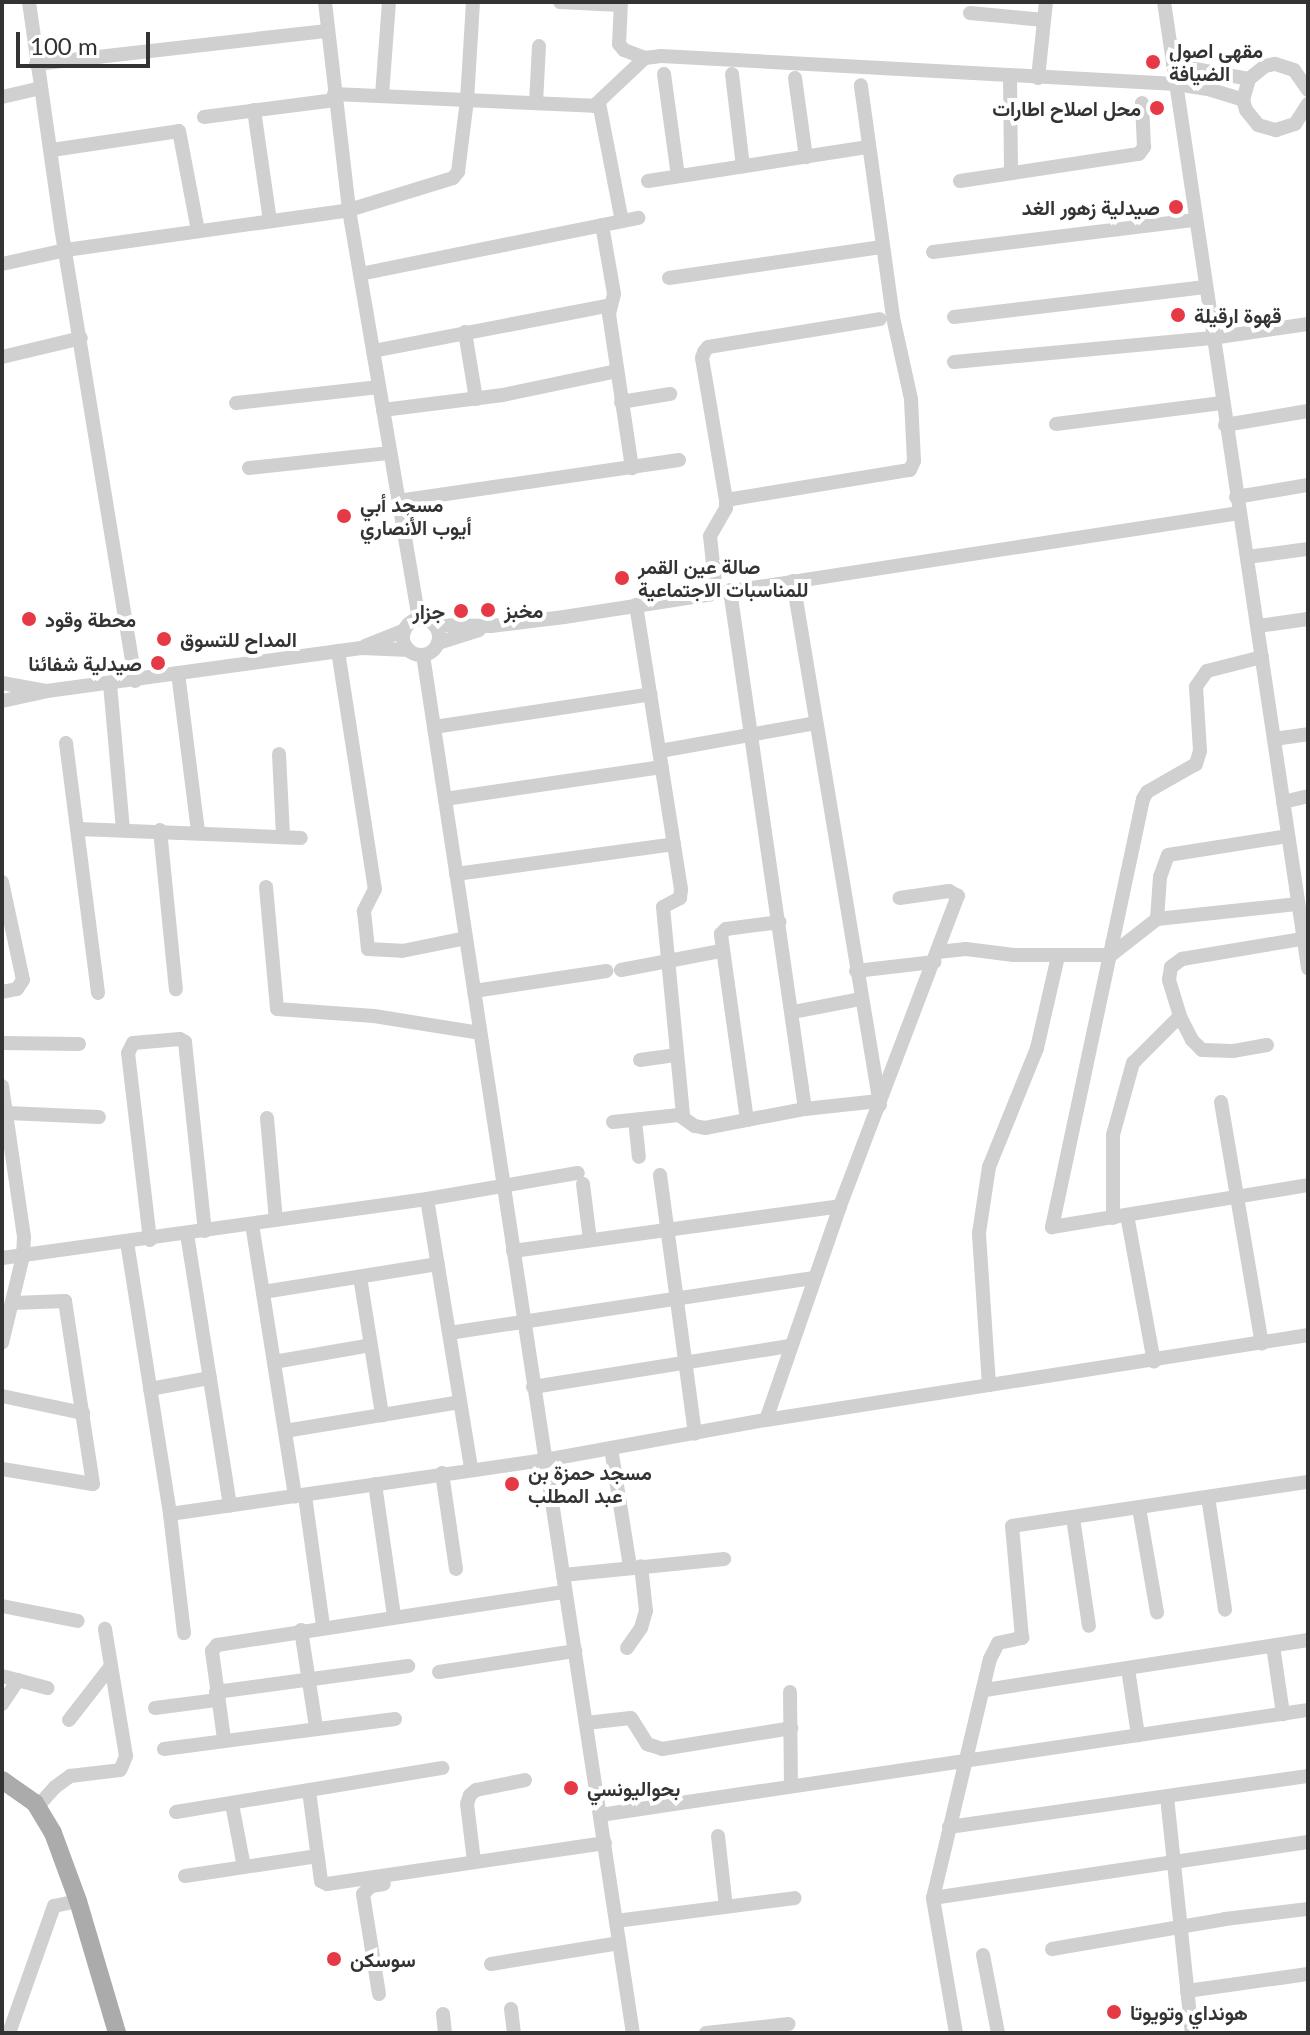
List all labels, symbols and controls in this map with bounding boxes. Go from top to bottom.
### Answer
scale bar [20,16,154,66]
text: 100 m [30,31,98,60]
place label: مقهى اصول الضيافة [1169,38,1263,85]
marker: مقهى اصول الضيافة [1144,53,1162,71]
place label: محل اصلاح اطارات [992,96,1141,120]
marker: محل اصلاح اطارات [1148,99,1166,117]
place label: صيدلية زهور الغد [1022,195,1160,219]
marker: صيدلية زهور الغد [1167,198,1185,216]
place label: قهوة ارقيلة [1194,303,1282,327]
marker: قهوة ارقيلة [1169,306,1187,324]
place label: مسجد أبي أيوب الأنصاري [360,492,472,539]
marker: مسجد أبي أيوب الأنصاري [335,507,353,525]
place label: صالة عين القمر للمناسبات الاجتماعية [638,554,808,601]
marker: صالة عين القمر للمناسبات الاجتماعية [613,569,631,587]
place label: مخبز [504,598,543,622]
place label: جزار [412,599,445,623]
marker: مخبز [479,601,497,619]
marker: جزار [452,602,470,620]
place label: محطة وقود [45,607,136,631]
marker: محطة وقود [20,610,38,628]
place label: المداح للتسوق [180,627,297,651]
marker: المداح للتسوق [155,630,173,648]
place label: صيدلية شفائنا [28,651,142,675]
marker: صيدلية شفائنا [149,654,167,672]
place label: مسجد حمزة بن عبد المطلب [528,1460,652,1507]
marker: مسجد حمزة بن عبد المطلب [503,1475,521,1493]
place label: بحواليونسي [587,1776,680,1800]
marker: بحواليونسي [562,1779,580,1797]
place label: سوسكن [350,1947,416,1971]
marker: سوسكن [325,1950,343,1968]
place label: هونداي وتويوتا [1130,2000,1248,2024]
marker: هونداي وتويوتا [1105,2003,1123,2021]

